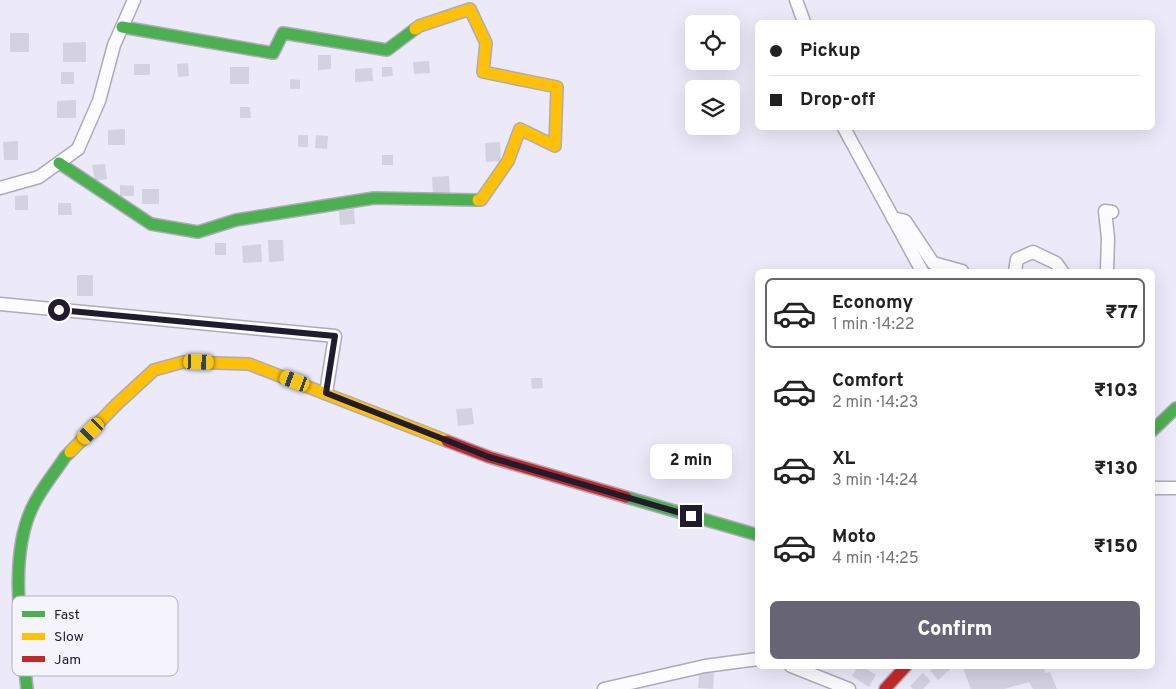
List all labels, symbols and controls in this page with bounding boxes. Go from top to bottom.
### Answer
map controls [685,15,740,135]
button: locate [685,15,740,70]
text: Pickup [800,39,860,63]
button: layers [685,80,740,135]
text: Drop-off [800,88,875,112]
icon: car [772,291,817,336]
text: Economy [832,291,913,315]
route start [48,299,70,321]
text: ₹77 [1105,301,1138,325]
text: 1 min · 14:22 [832,315,915,335]
car [183,354,214,370]
car [278,369,311,393]
icon: car [772,369,817,414]
text: Comfort [832,369,904,393]
text: ₹103 [1094,379,1138,403]
text: 2 min · 14:23 [832,393,918,413]
car [75,415,106,447]
callout: 2 min [650,444,732,478]
icon: car [772,447,817,492]
text: XL [832,447,855,471]
text: 2 min [670,451,712,471]
text: ₹130 [1094,457,1138,481]
text: 3 min · 14:24 [832,471,918,491]
route end [680,505,702,527]
icon: car [772,525,817,570]
text: Moto [832,525,876,549]
text: ₹150 [1094,535,1138,559]
text: 4 min · 14:25 [832,549,919,569]
legend [12,596,178,676]
button: Confirm [770,601,1140,659]
text: Fast [54,607,80,624]
text: Slow [54,629,84,646]
text: Jam [54,652,81,669]

